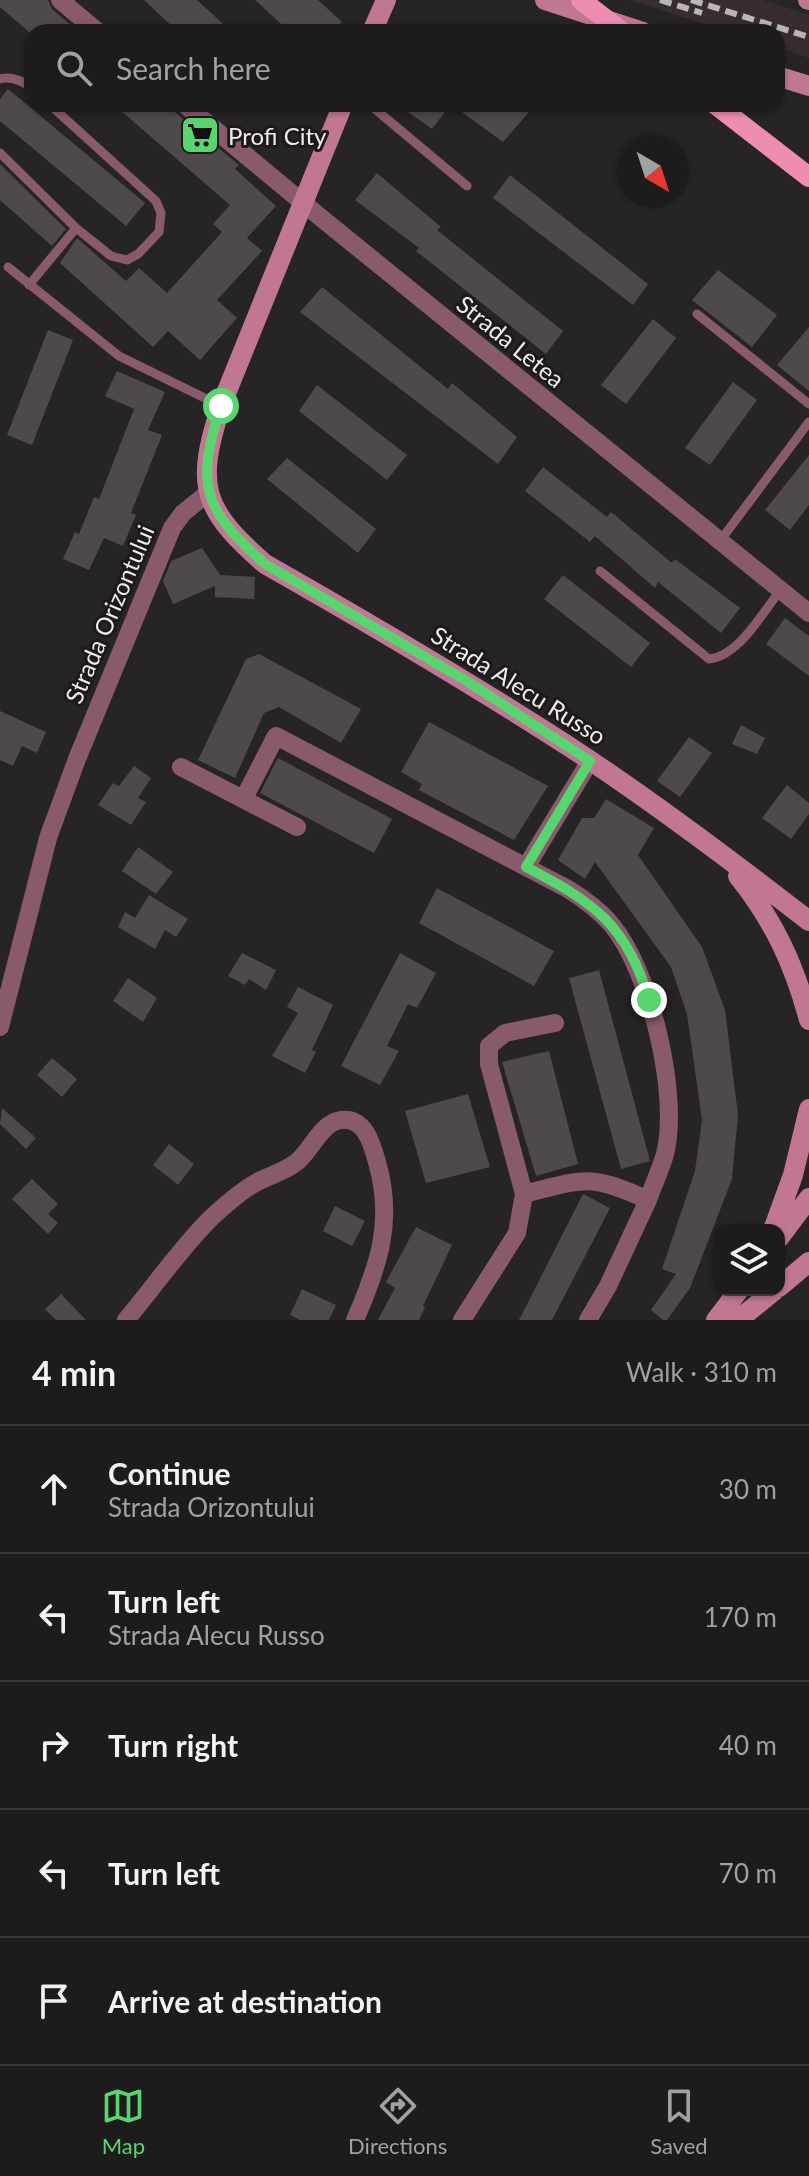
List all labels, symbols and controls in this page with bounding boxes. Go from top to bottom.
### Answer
search box [24,24,785,112]
icon: search [52,46,96,90]
text: Search here [116,50,271,86]
supermarket icon: Profi City [179,114,221,156]
place label: Profi City [228,121,327,150]
north arrow [617,136,689,208]
street label: Strada Letea [451,289,571,393]
route start [203,388,239,424]
street label: Strada Orizontului [58,521,160,707]
street label: Strada Alecu Russo [426,620,612,750]
route end [631,982,667,1018]
map controls [713,1224,785,1296]
button: layers [713,1224,785,1296]
text: 4 min [32,1352,116,1393]
text: Walk · 310 m [626,1356,777,1388]
text: Continue [108,1455,231,1491]
icon: ahead [32,1467,76,1511]
text: 30 m [719,1473,777,1505]
text: Strada Orizontului [108,1491,315,1523]
text: Turn left [108,1583,220,1619]
icon: left [32,1595,76,1639]
text: 170 m [704,1601,777,1633]
text: Strada Alecu Russo [108,1619,325,1651]
icon: right [32,1723,76,1767]
text: Turn right [108,1727,238,1763]
text: 40 m [719,1729,777,1761]
icon: left [32,1851,76,1895]
text: Turn left [108,1855,220,1891]
text: 70 m [719,1857,777,1889]
icon: arrive [32,1979,76,2023]
text: Arrive at destination [108,1983,382,2019]
tab: Map [101,2084,145,2159]
tab: Directions [348,2084,447,2159]
tab: Saved [650,2084,708,2159]

